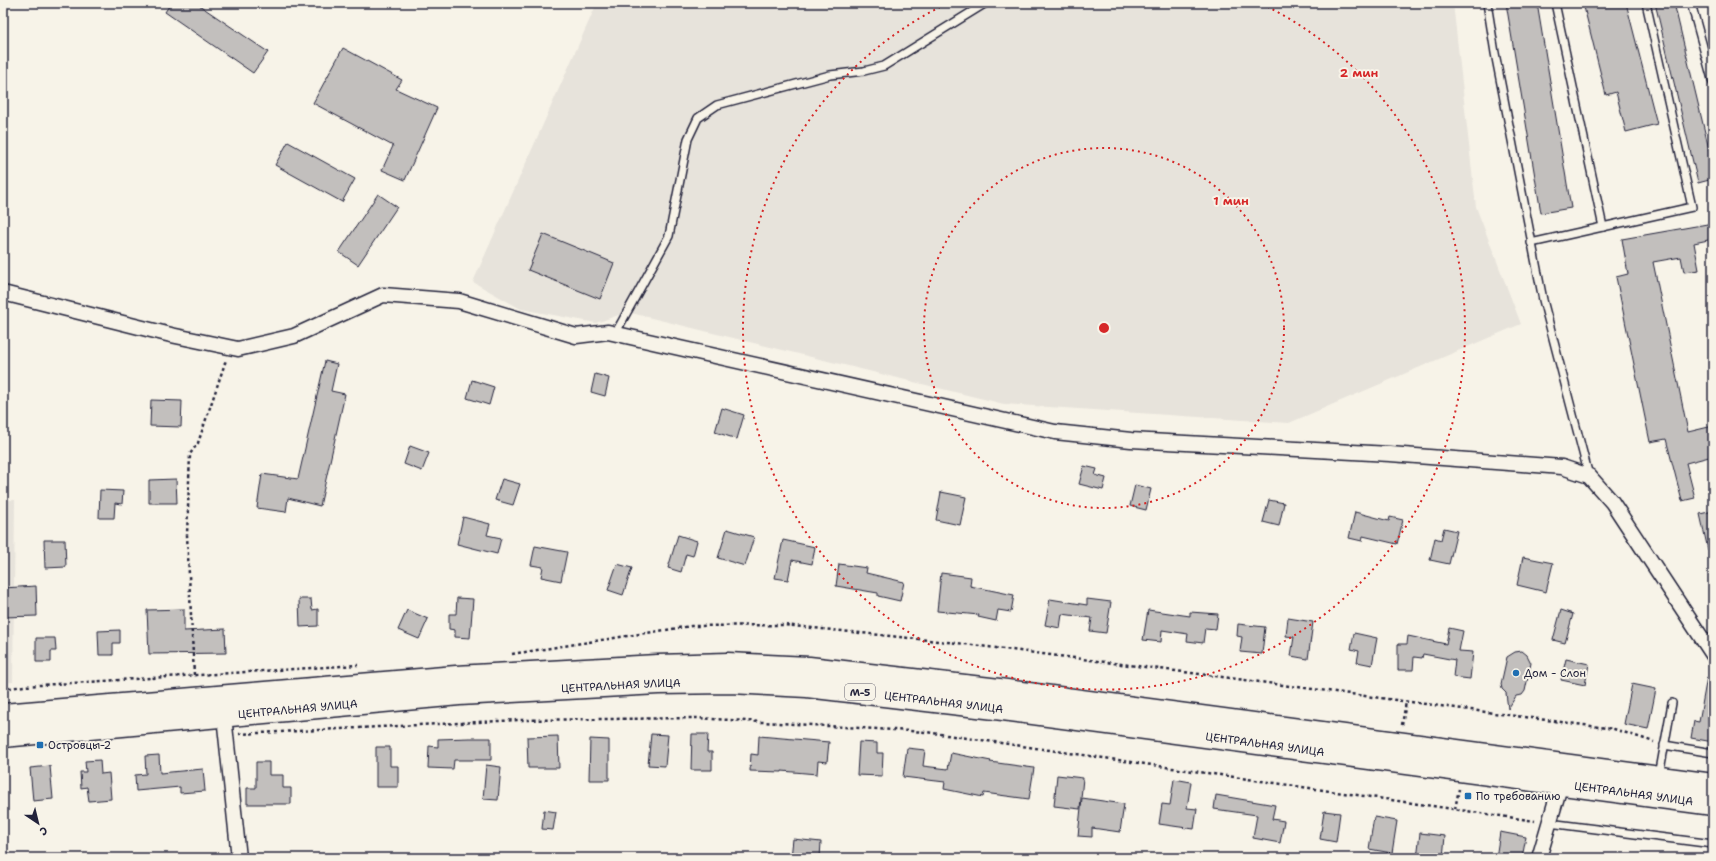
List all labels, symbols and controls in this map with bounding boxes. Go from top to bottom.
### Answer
text: 2 мин [1340,65,1378,81]
text: 1 мин [1213,193,1249,209]
centre of rings [1097,321,1111,335]
place label: Дом - Слон [1524,666,1586,681]
marker: Дом - Слон [1511,668,1521,678]
street label: ЦЕНТРАЛЬНАЯ УЛИЦА [561,675,681,696]
road number: М-5 [845,684,875,700]
street label: ЦЕНТРАЛЬНАЯ УЛИЦА [883,688,1004,717]
street label: ЦЕНТРАЛЬНАЯ УЛИЦА [237,696,358,722]
street label: ЦЕНТРАЛЬНАЯ УЛИЦА [1205,729,1325,759]
place label: Островцы-2 [48,738,111,753]
marker: Островцы-2 [35,740,45,750]
street label: ЦЕНТРАЛЬНАЯ УЛИЦА [1573,778,1694,809]
place label: По требованию [1476,789,1561,804]
marker: По требованию [1463,791,1473,801]
north arrow [18,803,58,843]
text: С [36,823,51,839]

